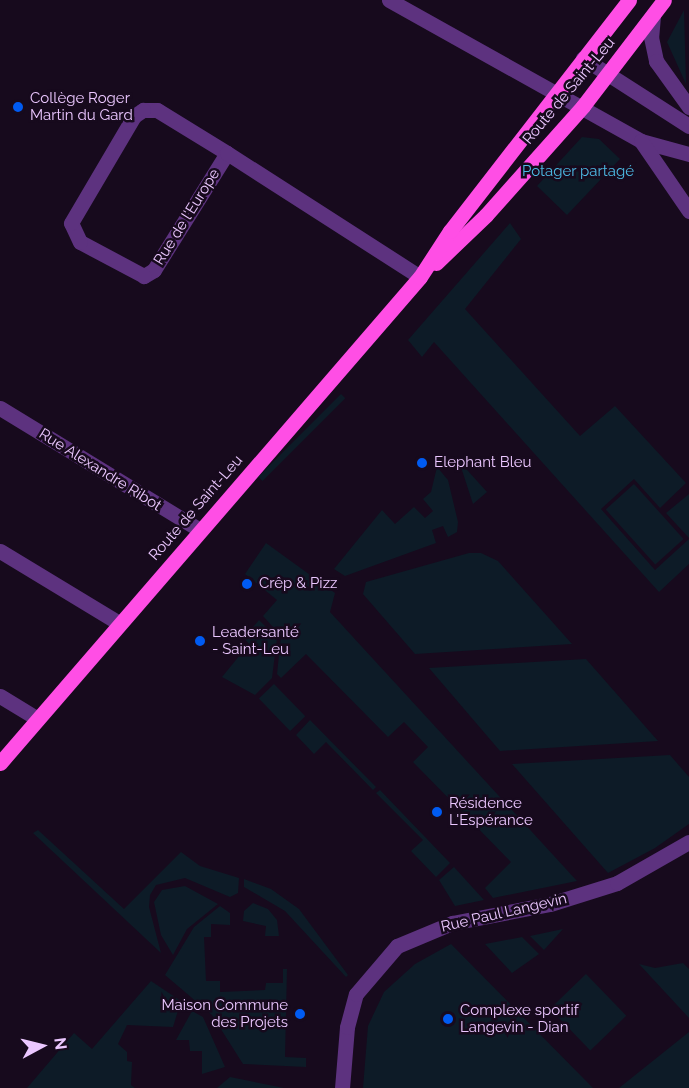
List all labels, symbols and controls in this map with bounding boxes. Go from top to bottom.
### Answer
street label: Route de Saint-Leu [519,34,619,148]
place label: Collège Roger Martin du Gard [30,89,133,124]
marker: Collège Roger Martin du Gard [11,100,25,114]
park label: Potager partagé [522,163,634,181]
street label: Rue de l'Europe [150,166,224,268]
street label: Rue Alexandre Ribot [35,425,165,515]
street label: Route de Saint-Leu [145,452,247,564]
place label: Elephant Bleu [434,454,531,472]
marker: Elephant Bleu [415,456,429,470]
place label: Crêp & Pizz [259,575,337,593]
marker: Crêp & Pizz [240,577,254,591]
place label: Leadersanté - Saint-Leu [212,623,299,658]
marker: Leadersanté - Saint-Leu [193,634,207,648]
place label: Résidence L'Espérance [449,794,533,829]
marker: Résidence L'Espérance [430,805,444,819]
street label: Rue Paul Langevin [439,890,569,936]
place label: Maison Commune des Projets [161,996,288,1031]
place label: Complexe sportif Langevin - Dian [460,1001,579,1036]
marker: Maison Commune des Projets [293,1007,307,1021]
marker: Complexe sportif Langevin - Dian [441,1012,455,1026]
north arrow [12,1016,72,1076]
text: N [50,1037,71,1051]

